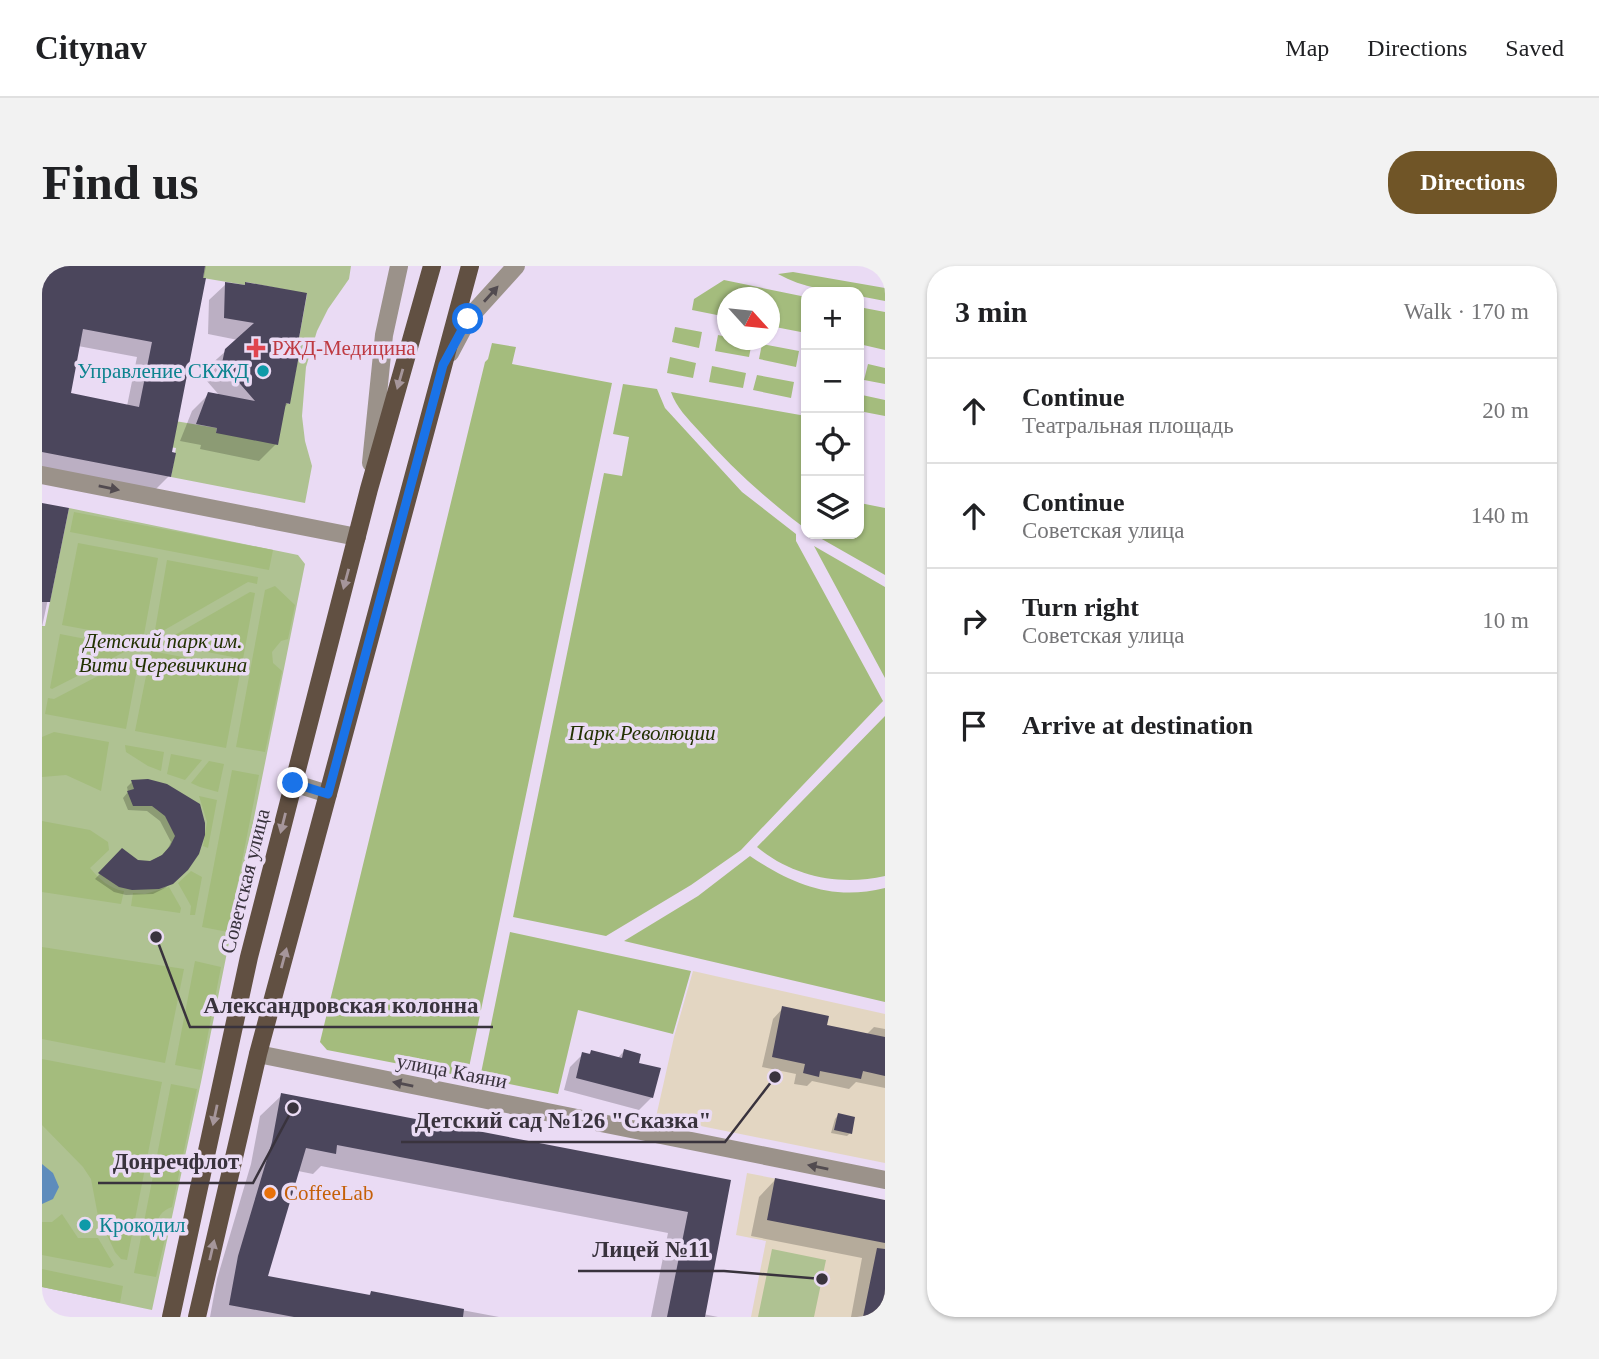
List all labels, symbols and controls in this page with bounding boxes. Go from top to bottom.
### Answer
text: Citynav [35,30,147,66]
text: Map [1285,35,1329,61]
text: Directions [1367,35,1467,61]
text: Saved [1505,35,1564,61]
button: Directions [1388,151,1557,214]
text: Find us [42,155,199,210]
one-way arrow [483,285,499,303]
north arrow [717,287,780,350]
map controls [801,287,864,539]
button: + [801,287,864,350]
text: 3 min [955,295,1028,328]
text: Walk · 170 m [1404,299,1529,324]
route start [452,303,483,334]
place label: РЖД-Медицина [272,336,416,360]
marker: РЖД-Медицина [246,338,266,358]
button: − [801,350,864,413]
place label: Управление СКЖД [77,359,249,383]
marker: Управление СКЖД [255,363,271,379]
one-way arrow [394,368,405,390]
text: Continue [1022,383,1125,412]
icon: ahead [955,392,993,430]
text: 20 m [1482,398,1529,423]
button: locate [801,413,864,476]
text: Театральная площадь [1022,413,1234,438]
button: layers [801,476,864,539]
one-way arrow [98,483,120,494]
text: Continue [1022,488,1125,517]
icon: ahead [955,497,993,535]
text: 140 m [1471,503,1529,528]
text: Советская улица [1022,518,1184,543]
one-way arrow [340,568,351,590]
text: Turn right [1022,593,1139,622]
icon: right [955,602,993,640]
text: 10 m [1482,608,1529,633]
text: Советская улица [1022,623,1184,648]
park label: Детский парк им. Вити Черевичкина [79,629,247,677]
icon: arrive [955,707,993,745]
text: Arrive at destination [1022,711,1253,740]
park label: Парк Революции [568,721,715,745]
route end [277,767,308,798]
street label: Советская улица [215,805,275,956]
one-way arrow [277,812,288,834]
one-way arrow [279,947,290,969]
callout: Александровская колонна [190,983,493,1027]
text: Александровская колонна [203,993,479,1018]
street label: улица Каяни [395,1049,509,1093]
one-way arrow [392,1079,414,1090]
callout: Детский сад №126 "Сказка" [401,1098,725,1142]
one-way arrow [210,1104,221,1126]
text: Детский сад №126 "Сказка" [415,1108,711,1133]
callout: Донречфлот [98,1139,253,1183]
text: Донречфлот [113,1149,240,1174]
one-way arrow [807,1161,829,1172]
place label: CoffeeLab [284,1181,373,1205]
marker: CoffeeLab [262,1185,278,1201]
place label: Крокодил [99,1213,185,1237]
marker: Крокодил [77,1217,93,1233]
callout: Лицей №11 [578,1227,724,1271]
text: Лицей №11 [592,1237,710,1262]
one-way arrow [207,1239,218,1261]

